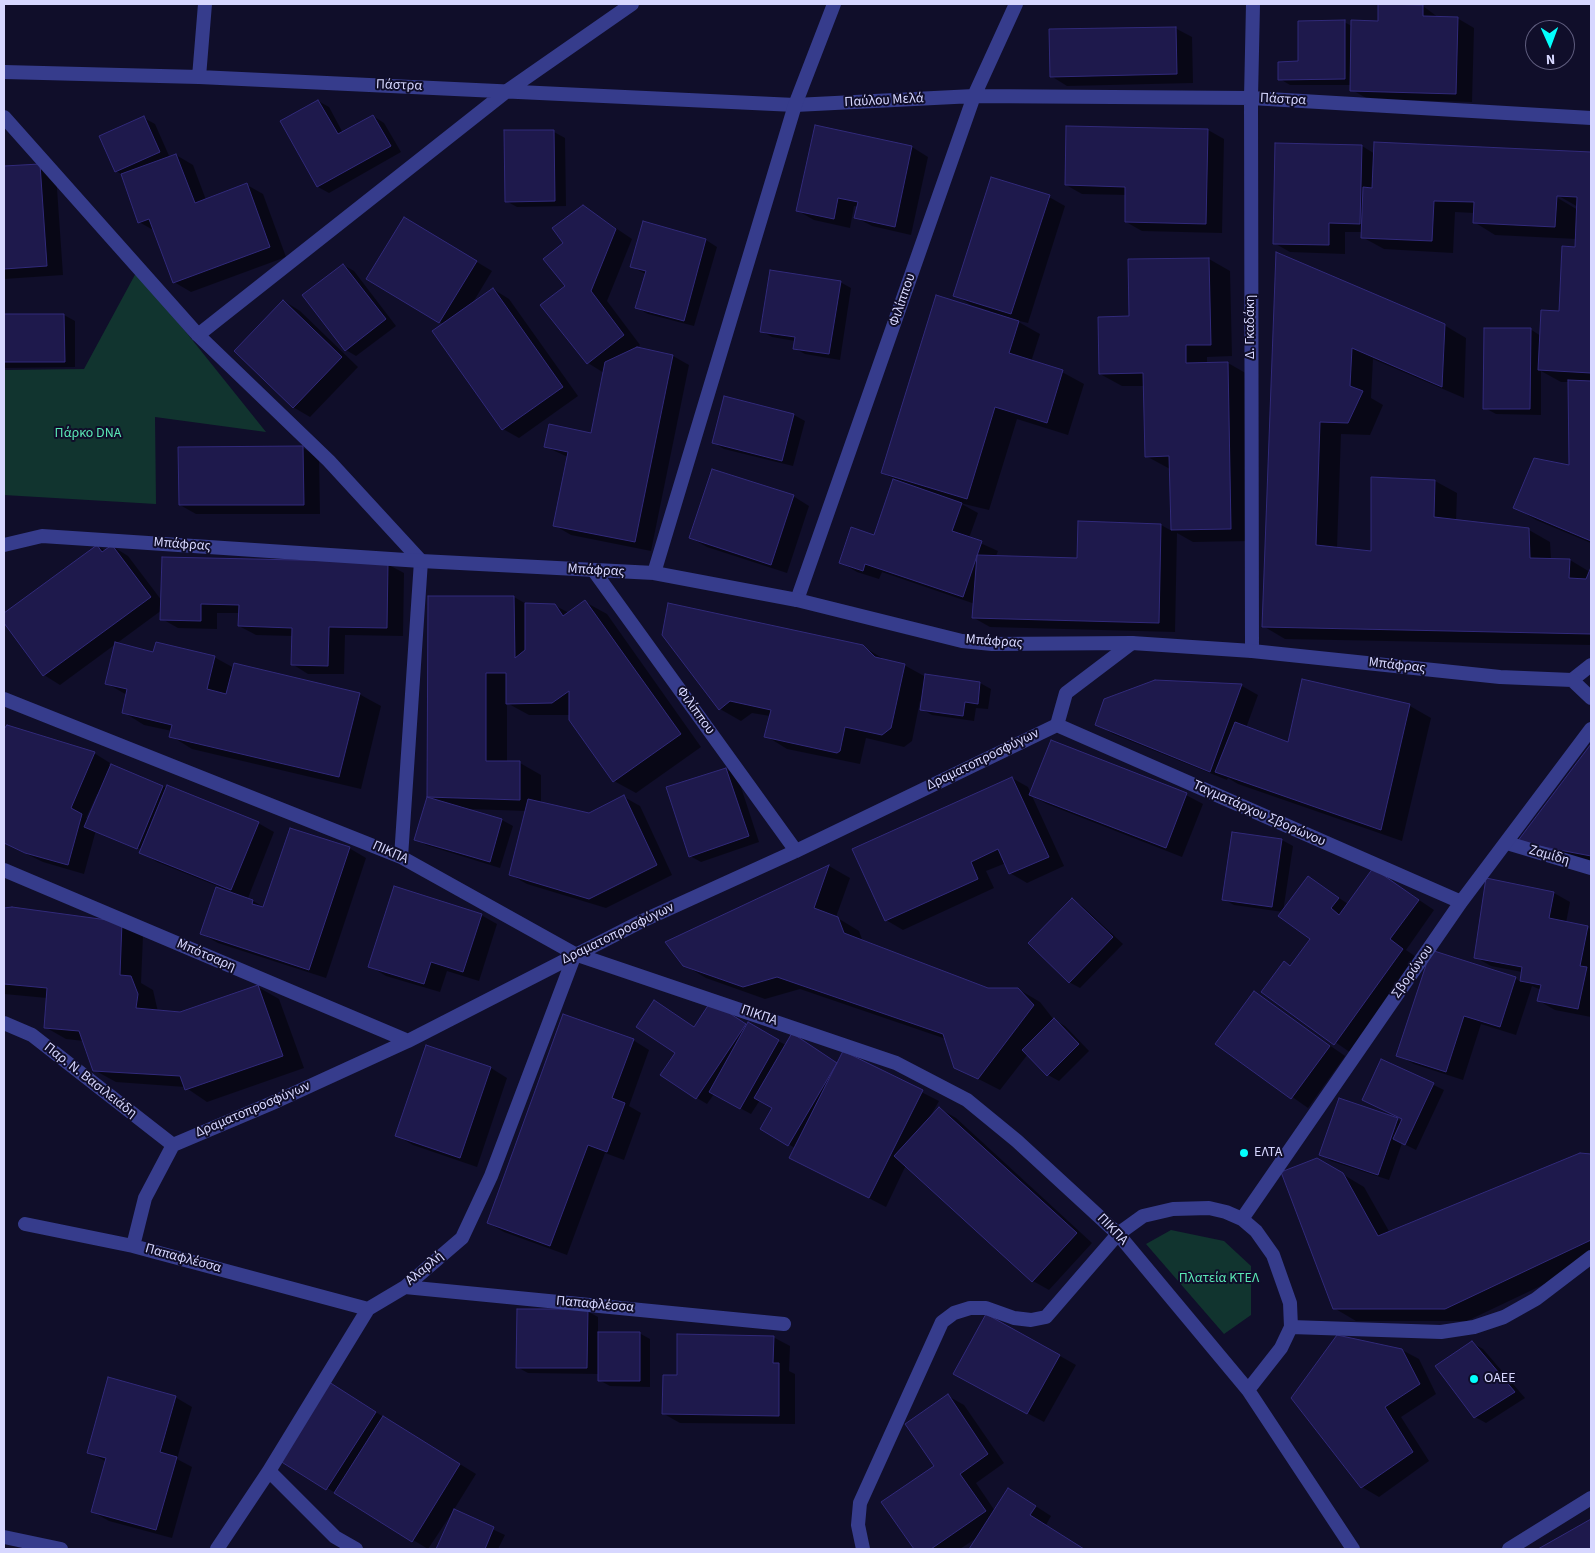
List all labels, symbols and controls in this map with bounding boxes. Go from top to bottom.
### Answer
north arrow [1525,20,1575,70]
text: N [1545,49,1555,69]
street label: Πάστρα [376,77,422,95]
street label: Πάστρα [1259,90,1307,110]
street label: Παύλου Μελά [844,91,924,111]
street label: Φιλίππου [886,271,920,329]
street label: Δ. Γκαδάκη [1243,295,1259,359]
park label: Πάρκο DNA [55,426,121,442]
street label: Μπάφρας [153,535,211,555]
street label: Μπάφρας [567,561,625,581]
street label: Μπάφρας [965,632,1023,652]
street label: Μπάφρας [1368,655,1426,677]
street label: Φιλίππου [672,684,718,738]
street label: Δραματοπροσφύγων [924,725,1042,795]
street label: Ταγματάρχου Σβορώνου [1190,777,1328,851]
street label: ΠΙΚΠΑ [369,838,411,868]
street label: Ζαμίδη [1527,842,1571,870]
street label: Δραματοπροσφύγων [559,899,677,969]
street label: Μπότσαρη [174,936,238,976]
street label: Σβορώνου [1389,942,1437,1002]
street label: ΠΙΚΠΑ [739,1002,779,1030]
street label: Παρ. Ν. Βασιλειάδη [40,1040,140,1122]
street label: Δραματοπροσφύγων [193,1078,313,1142]
place label: ΕΛΤΑ [1254,1145,1282,1161]
marker: ΕΛΤΑ [1238,1147,1250,1159]
street label: ΠΙΚΠΑ [1093,1211,1131,1249]
street label: Παπαφλέσσα [143,1241,223,1277]
street label: Αλαρλή [403,1248,447,1290]
park label: Πλατεία ΚΤΕΛ [1179,1271,1259,1287]
street label: Παπαφλέσσα [555,1293,635,1317]
place label: ΟΑΕΕ [1484,1371,1516,1387]
marker: ΟΑΕΕ [1468,1373,1480,1385]

